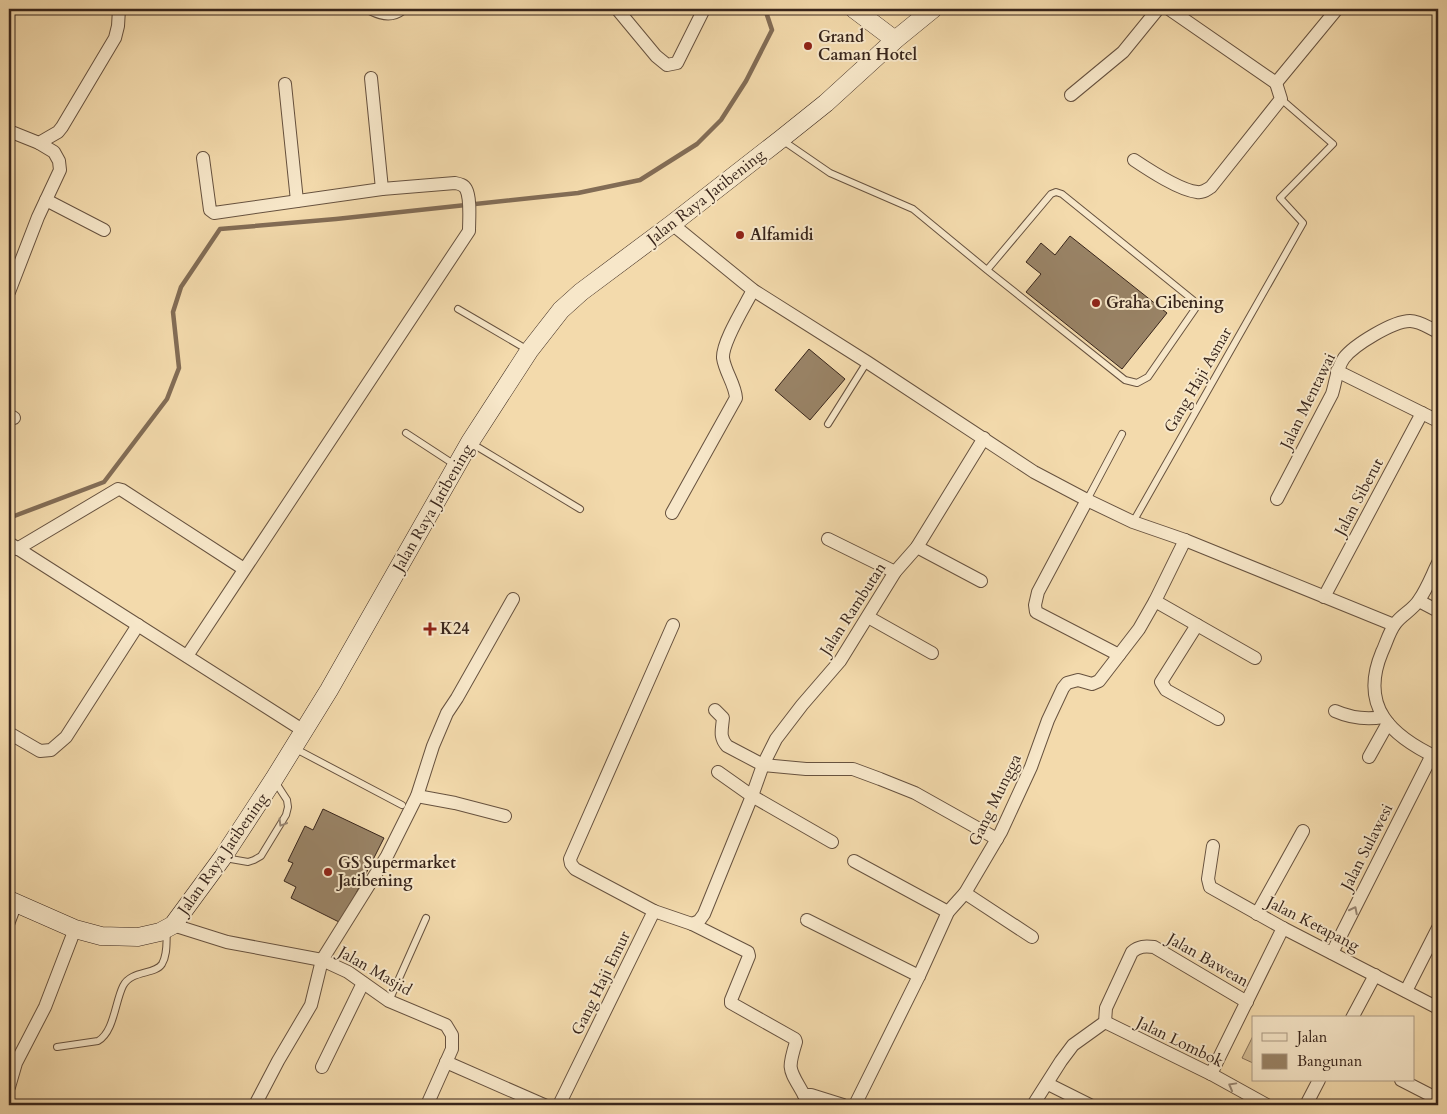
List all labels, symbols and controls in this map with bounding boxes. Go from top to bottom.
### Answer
place label: Grand Caman Hotel [818,26,918,66]
marker: Grand Caman Hotel [802,40,814,52]
street label: Jalan Raya Jatibening [641,144,769,251]
place label: Alfamidi [750,224,814,246]
marker: Alfamidi [734,229,746,241]
place label: Graha Cibening [1106,292,1224,314]
marker: Graha Cibening [1090,297,1102,309]
street label: Gang Haji Asmar [1159,323,1237,437]
street label: Jalan Mentawai [1274,349,1341,455]
street label: Jalan Raya Jatibening [387,440,478,577]
street label: Jalan Siberut [1328,454,1389,541]
street label: Jalan Rambutan [814,558,891,661]
place label: K24 [440,618,469,640]
marker: K24 [424,623,436,635]
street label: Gang Mungga [963,750,1027,850]
street label: Jalan Raya Jatibening [172,789,273,921]
street label: Jalan Sulawesi [1335,799,1398,896]
one-way arrow [278,817,288,826]
place label: GS Supermarket Jatibening [336,852,456,892]
marker: GS Supermarket Jatibening [322,866,334,878]
street label: Jalan Ketapang [1261,890,1363,957]
one-way arrow [1348,906,1358,915]
street label: Gang Haji Emur [566,927,636,1039]
street label: Jalan Bawean [1162,927,1253,992]
street label: Jalan Masjid [332,940,416,1001]
street label: Jalan Lombok [1131,1011,1228,1073]
legend [1252,1016,1414,1082]
text: Jalan [1295,1027,1328,1047]
text: Bangunan [1297,1051,1363,1071]
one-way arrow [1229,1083,1238,1093]

